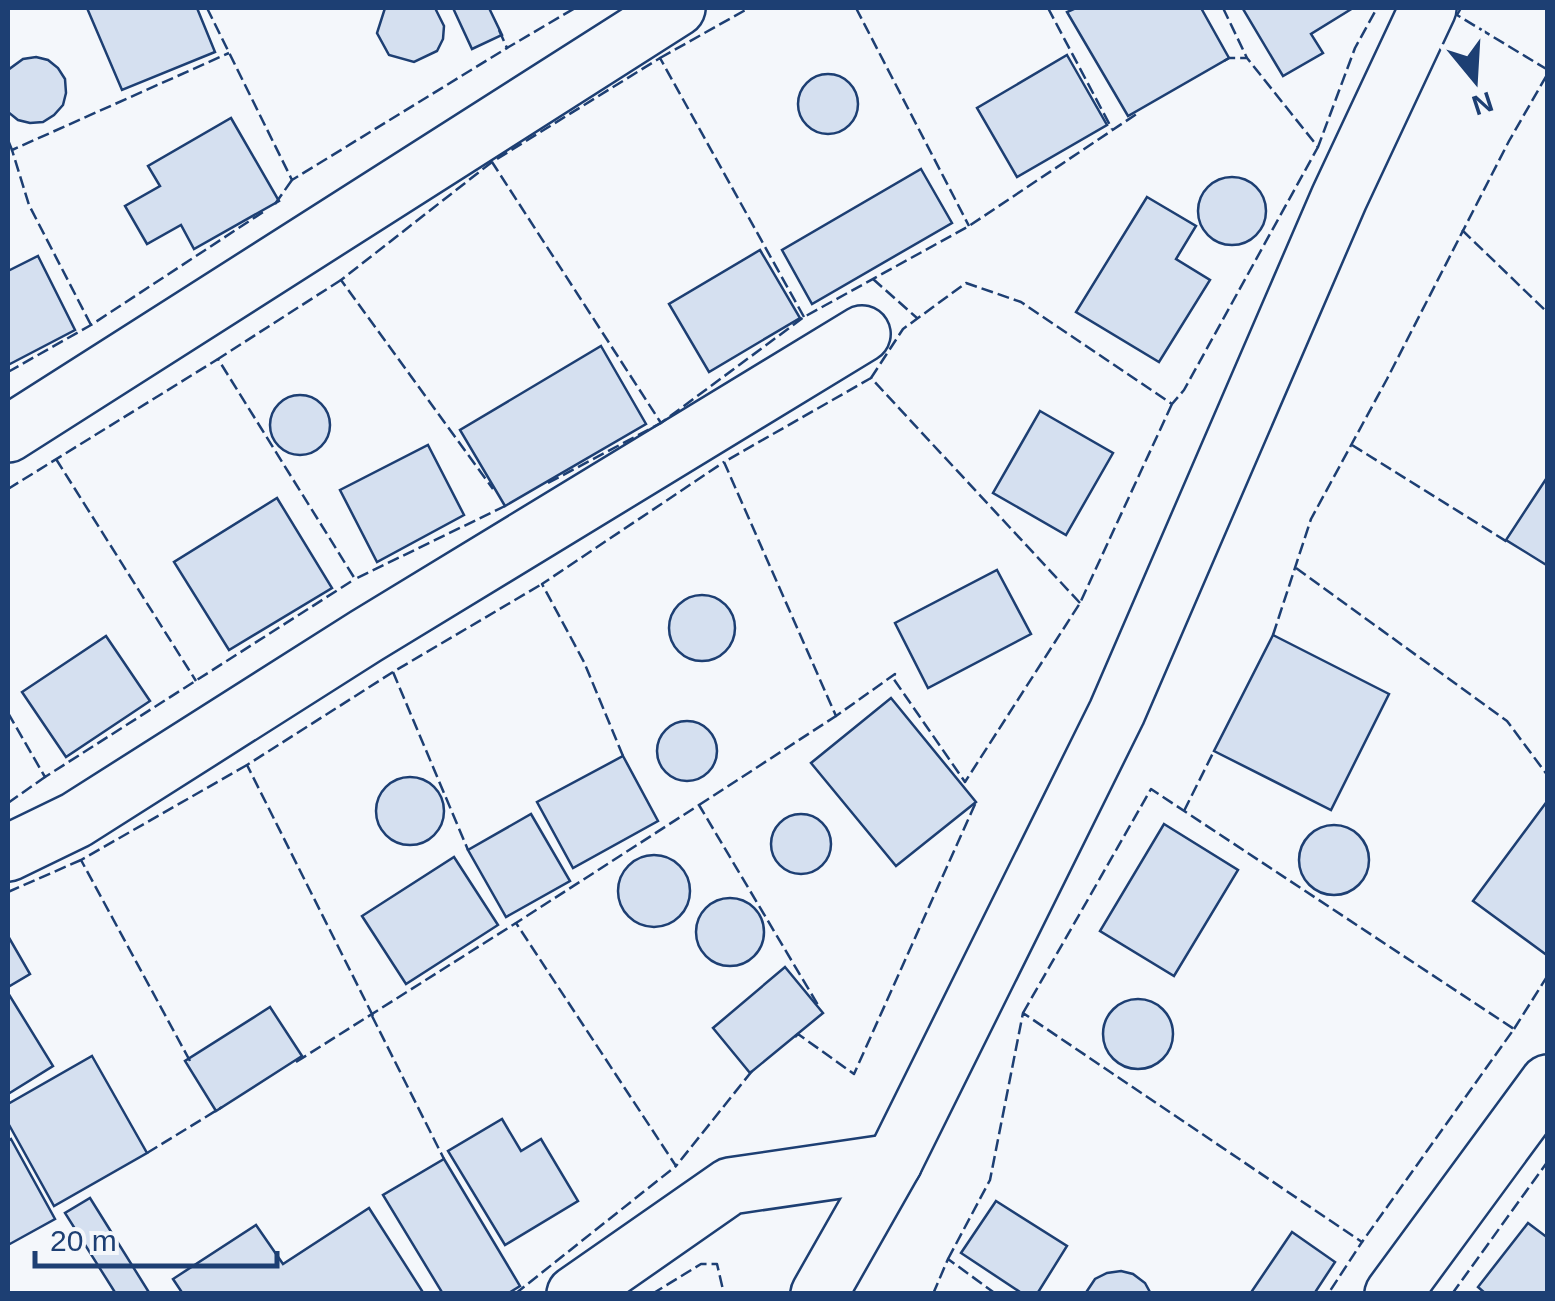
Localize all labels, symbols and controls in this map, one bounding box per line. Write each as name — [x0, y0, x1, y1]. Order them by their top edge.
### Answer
north arrow — [1425, 30, 1525, 130]
text: N — [1468, 85, 1497, 121]
scale bar — [35, 1206, 278, 1268]
text: 20 m — [50, 1224, 117, 1257]

